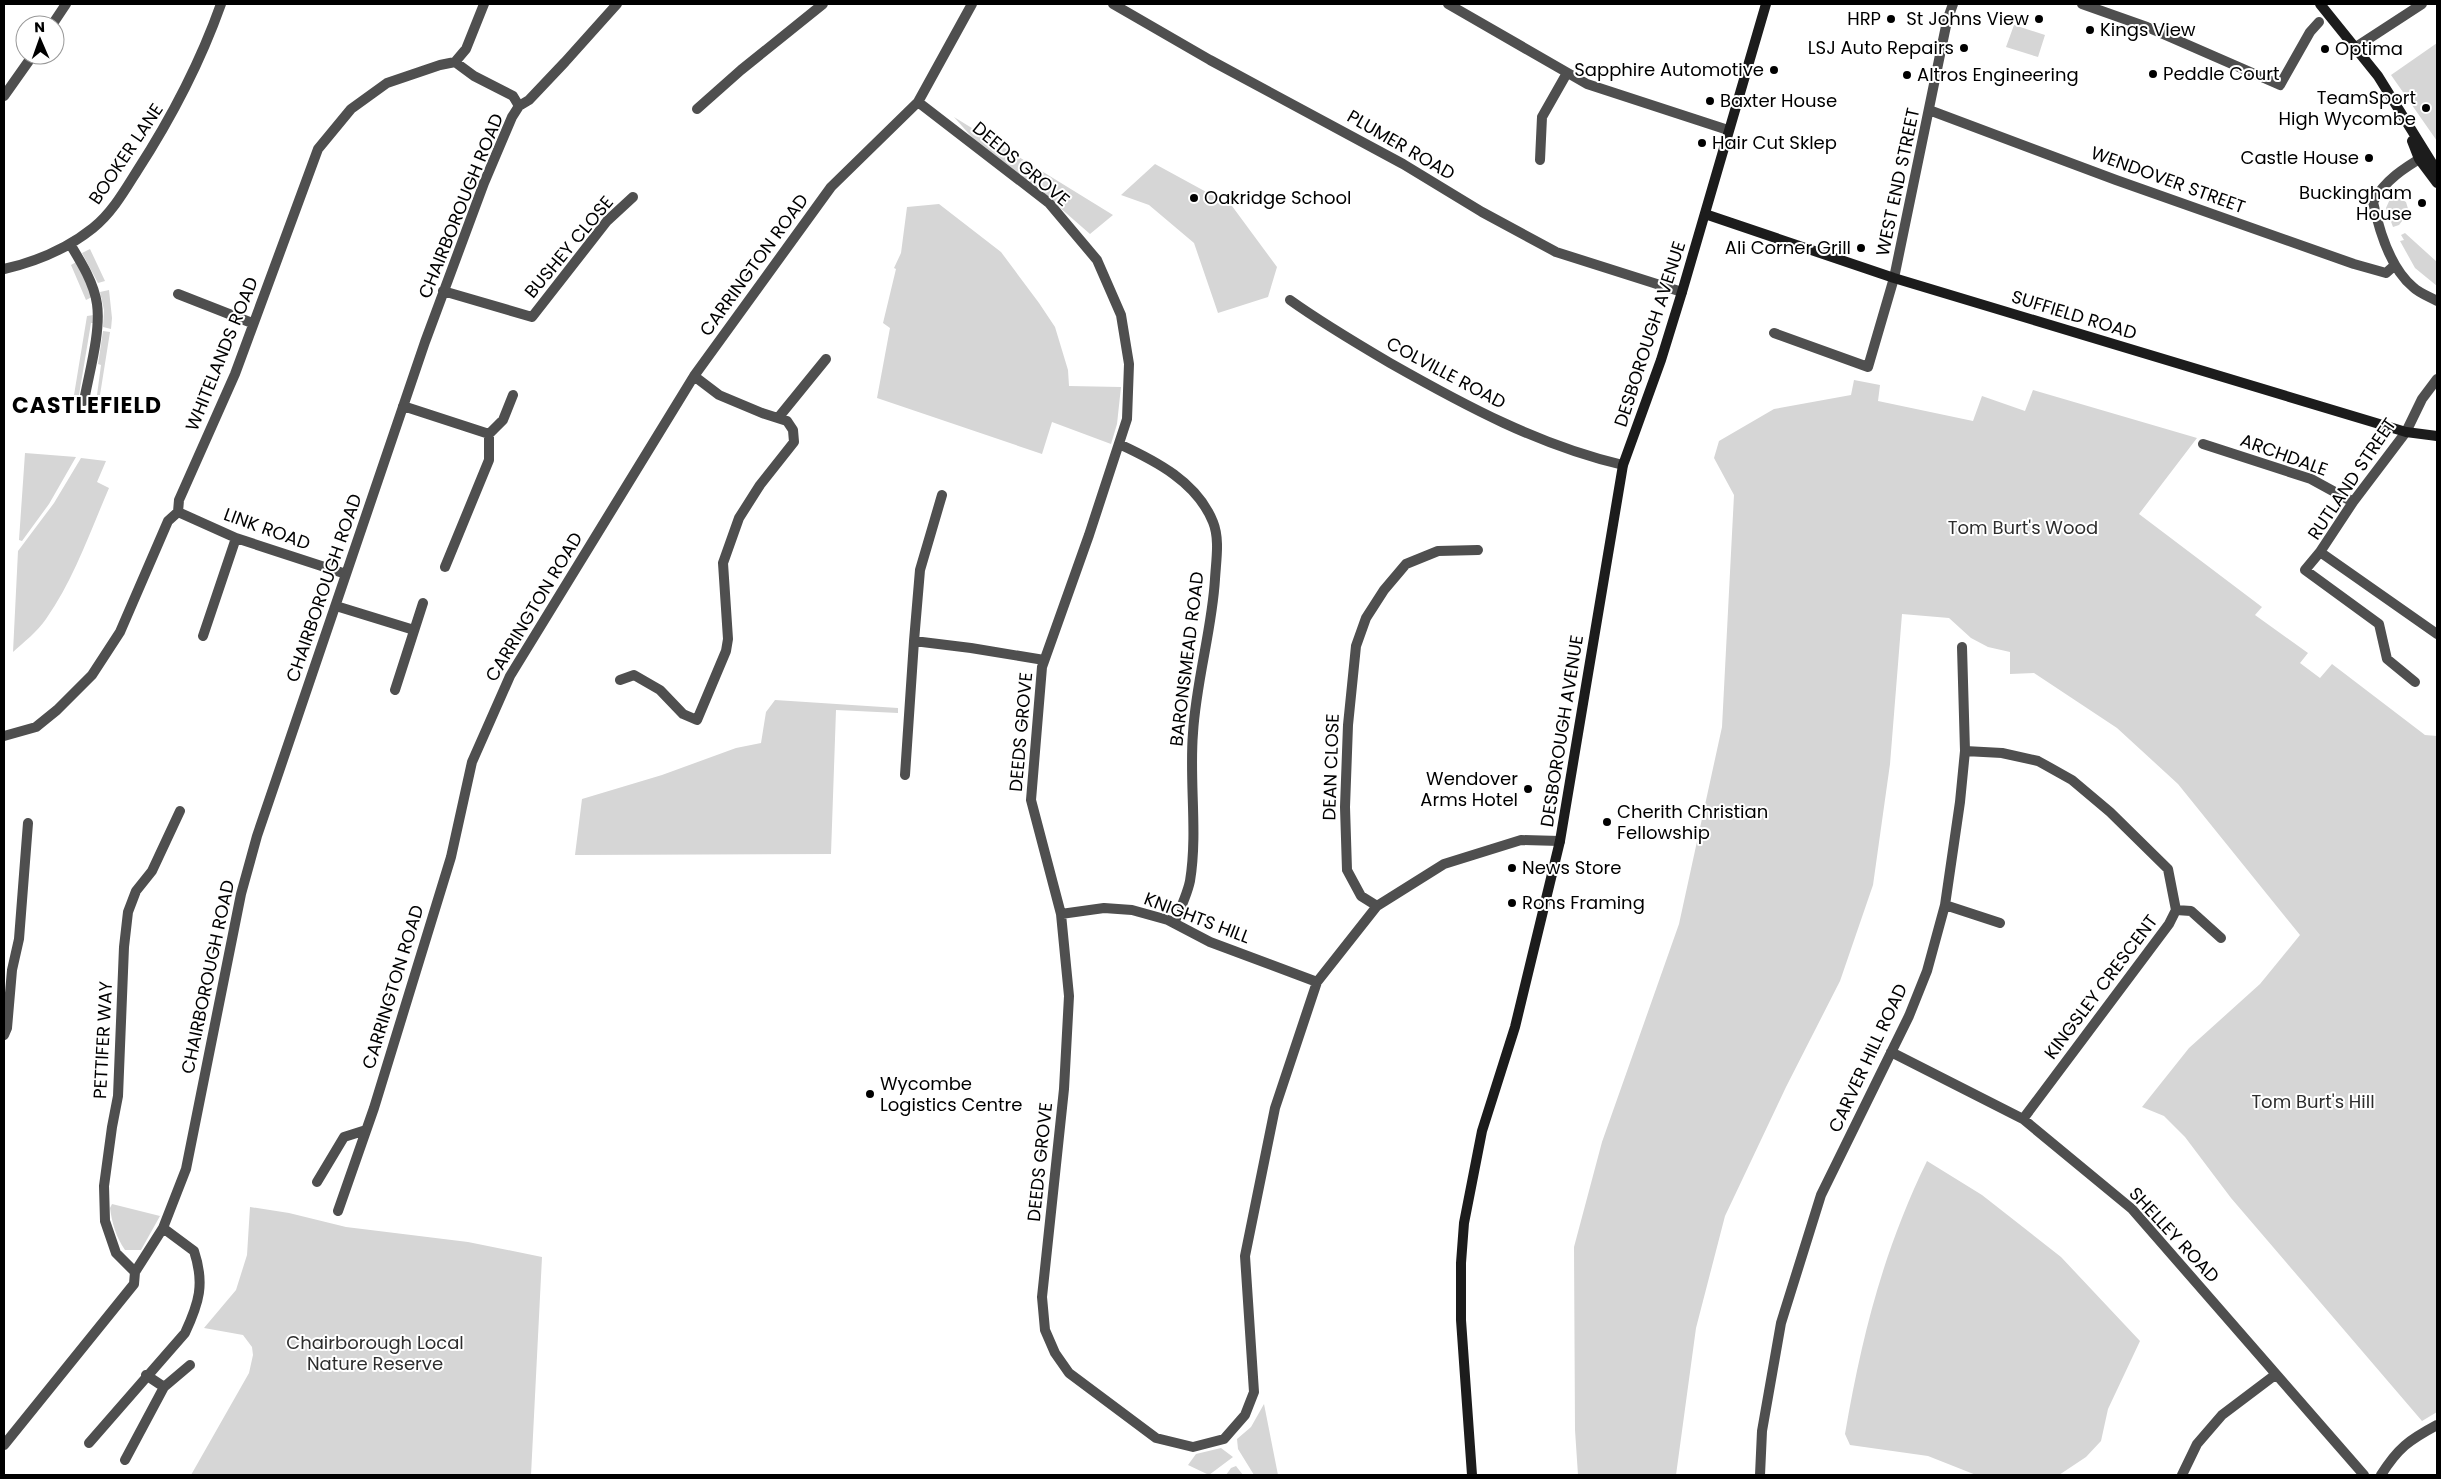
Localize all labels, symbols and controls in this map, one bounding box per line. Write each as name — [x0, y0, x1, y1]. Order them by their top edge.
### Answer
place label: HRP — [1847, 6, 1881, 31]
place label: St Johns View — [1906, 6, 2029, 31]
marker: HRP — [1885, 13, 1897, 25]
marker: St Johns View — [2033, 13, 2045, 25]
north arrow — [15, 15, 65, 65]
text: N — [34, 17, 45, 37]
place label: Kings View — [2100, 17, 2196, 42]
marker: Kings View — [2084, 24, 2096, 36]
place label: LSJ Auto Repairs — [1808, 35, 1954, 60]
place label: Optima — [2335, 36, 2403, 61]
marker: LSJ Auto Repairs — [1958, 42, 1970, 54]
marker: Optima — [2319, 43, 2331, 55]
place label: Sapphire Automotive — [1574, 57, 1764, 82]
place label: Peddle Court — [2163, 61, 2280, 86]
place label: Altros Engineering — [1917, 62, 2079, 87]
marker: Sapphire Automotive — [1768, 64, 1780, 76]
marker: Peddle Court — [2147, 68, 2159, 80]
marker: Altros Engineering — [1901, 69, 1913, 81]
place label: TeamSport High Wycombe — [2279, 85, 2416, 131]
place label: Baxter House — [1720, 88, 1837, 113]
marker: Baxter House — [1704, 95, 1716, 107]
street label: BOOKER LANE — [83, 98, 169, 209]
marker: TeamSport High Wycombe — [2420, 102, 2432, 114]
street label: PLUMER ROAD — [1343, 104, 1460, 186]
street label: WEST END STREET — [1870, 105, 1925, 258]
street label: CHAIRBOROUGH ROAD — [412, 110, 509, 302]
street label: DEEDS GROVE — [967, 116, 1075, 212]
place label: Hair Cut Sklep — [1712, 130, 1837, 155]
marker: Hair Cut Sklep — [1696, 137, 1708, 149]
street label: WENDOVER STREET — [2087, 140, 2249, 219]
place label: Castle House — [2241, 145, 2359, 170]
marker: Castle House — [2363, 152, 2375, 164]
place label: Buckingham House — [2299, 180, 2412, 226]
place label: Oakridge School — [1204, 185, 1352, 210]
street label: CARRINGTON ROAD — [693, 188, 814, 341]
street label: BUSHEY CLOSE — [518, 190, 619, 303]
marker: Oakridge School — [1188, 192, 1200, 204]
marker: Buckingham House — [2416, 197, 2428, 209]
place label: Ali Corner Grill — [1725, 235, 1851, 260]
street label: DESBOROUGH AVENUE — [1608, 238, 1691, 430]
marker: Ali Corner Grill — [1855, 242, 1867, 254]
street label: WHITELANDS ROAD — [179, 273, 264, 435]
street label: SUFFIELD ROAD — [2008, 284, 2140, 345]
street label: COLVILLE ROAD — [1382, 331, 1510, 415]
district label: CASTLEFIELD — [12, 390, 162, 421]
street label: RUTLAND STREET — [2301, 412, 2402, 545]
street label: ARCHDALE — [2237, 427, 2331, 482]
street label: CHAIRBOROUGH ROAD — [280, 490, 367, 685]
street label: LINK ROAD — [220, 501, 314, 556]
park label: Tom Burt's Wood — [1948, 515, 2098, 540]
street label: CARRINGTON ROAD — [479, 527, 588, 686]
street label: BARONSMEAD ROAD — [1163, 570, 1210, 748]
street label: DESBOROUGH AVENUE — [1534, 633, 1589, 829]
street label: DEEDS GROVE — [1003, 671, 1038, 793]
street label: DEAN CLOSE — [1316, 713, 1345, 821]
place label: Wendover Arms Hotel — [1420, 766, 1518, 812]
marker: Wendover Arms Hotel — [1522, 783, 1534, 795]
place label: Cherith Christian Fellowship — [1617, 799, 1768, 845]
marker: Cherith Christian Fellowship — [1601, 816, 1613, 828]
place label: News Store — [1522, 855, 1621, 880]
marker: News Store — [1506, 862, 1518, 874]
street label: CHAIRBOROUGH ROAD — [175, 878, 240, 1076]
street label: KNIGHTS HILL — [1140, 886, 1254, 949]
place label: Rons Framing — [1522, 890, 1645, 915]
marker: Rons Framing — [1506, 897, 1518, 909]
street label: CARRINGTON ROAD — [356, 902, 429, 1072]
street label: KINGSLEY CRESCENT — [2038, 909, 2163, 1064]
street label: CARVER HILL ROAD — [1822, 979, 1913, 1136]
street label: PETTIFER WAY — [87, 980, 118, 1099]
place label: Wycombe Logistics Centre — [880, 1071, 1022, 1117]
marker: Wycombe Logistics Centre — [864, 1088, 876, 1100]
park label: Tom Burt's Hill — [2251, 1089, 2375, 1114]
street label: DEEDS GROVE — [1021, 1101, 1058, 1223]
street label: SHELLEY ROAD — [2124, 1181, 2225, 1288]
park label: Chairborough Local Nature Reserve — [286, 1330, 464, 1376]

